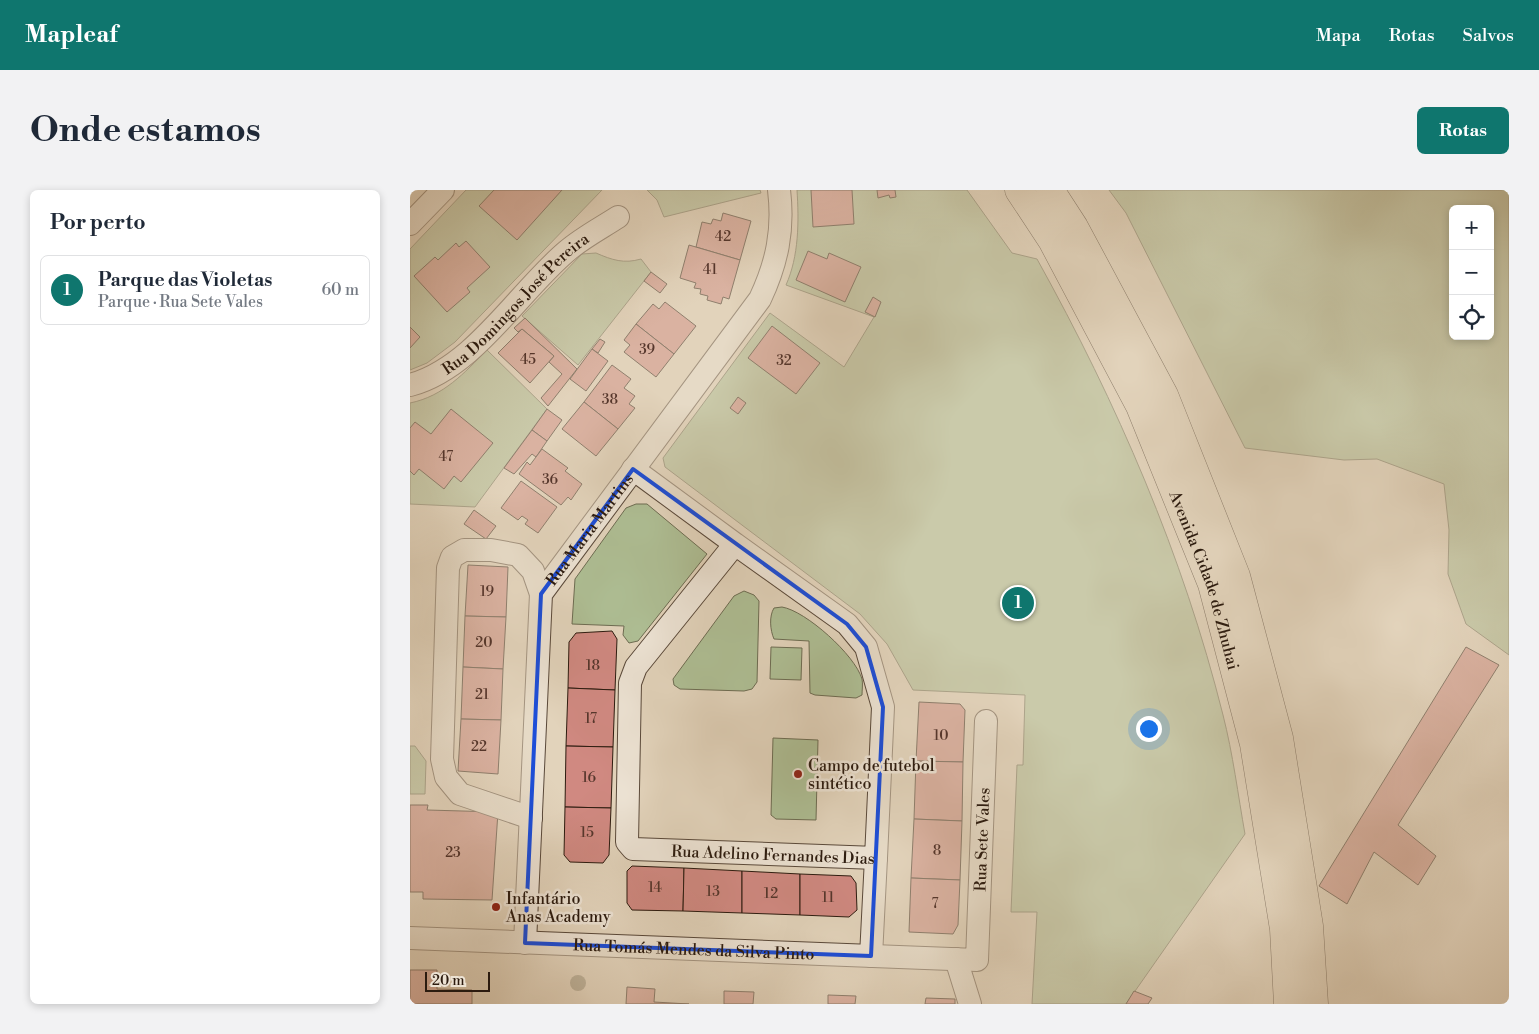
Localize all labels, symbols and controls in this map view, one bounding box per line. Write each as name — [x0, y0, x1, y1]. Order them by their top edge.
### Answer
text: Mapleaf — [25, 20, 118, 50]
text: Mapa — [1316, 24, 1361, 47]
text: Rotas — [1389, 24, 1435, 47]
text: Salvos — [1463, 24, 1514, 47]
button: Rotas — [1417, 107, 1509, 154]
text: Onde estamos — [30, 109, 261, 152]
map controls — [1449, 205, 1494, 340]
button: + — [1449, 205, 1494, 250]
text: Por perto — [50, 210, 146, 236]
street label: Rua Domingos José Pereira — [438, 228, 594, 380]
house number: 42 — [715, 228, 731, 246]
button: − — [1449, 250, 1494, 295]
house number: 41 — [703, 261, 717, 279]
text: Parque das Violetas — [98, 268, 273, 292]
text: 1 — [63, 280, 71, 300]
text: 60 m — [321, 280, 359, 300]
text: Parque · Rua Sete Vales — [98, 292, 263, 312]
button: locate — [1449, 295, 1494, 340]
house number: 39 — [639, 341, 655, 359]
house number: 45 — [520, 351, 536, 369]
house number: 32 — [776, 352, 792, 370]
house number: 38 — [602, 391, 618, 409]
house number: 47 — [439, 448, 453, 466]
street label: Rua Maria Martins — [542, 470, 638, 590]
house number: 36 — [542, 471, 559, 489]
street label: Avenida Cidade de Zhuhai — [1164, 487, 1243, 672]
house number: 19 — [480, 583, 494, 601]
pin: 1 — [1002, 584, 1034, 622]
house number: 20 — [475, 634, 493, 652]
house number: 18 — [586, 657, 600, 675]
house number: 21 — [475, 686, 489, 704]
house number: 17 — [585, 710, 597, 728]
your location — [1136, 716, 1162, 742]
house number: 10 — [934, 727, 948, 745]
house number: 22 — [471, 738, 487, 756]
place label: Campo de futebol sintético — [808, 756, 935, 794]
marker: Campo de futebol sintético — [792, 768, 804, 780]
house number: 16 — [582, 769, 597, 787]
street label: Rua Sete Vales — [971, 787, 994, 892]
house number: 15 — [580, 824, 594, 842]
street label: Rua Adelino Fernandes Dias — [671, 841, 875, 869]
house number: 8 — [933, 842, 941, 860]
house number: 23 — [445, 844, 461, 862]
house number: 14 — [648, 879, 662, 897]
house number: 13 — [706, 883, 720, 901]
house number: 12 — [764, 885, 778, 903]
place label: Infantário Anas Academy — [505, 889, 611, 927]
house number: 11 — [822, 889, 834, 907]
house number: 7 — [931, 895, 939, 913]
marker: Infantário Anas Academy — [490, 901, 502, 913]
street label: Rua Tomás Mendes da Silva Pinto — [573, 935, 815, 965]
scale bar — [425, 969, 490, 992]
text: 20 m — [432, 972, 464, 990]

